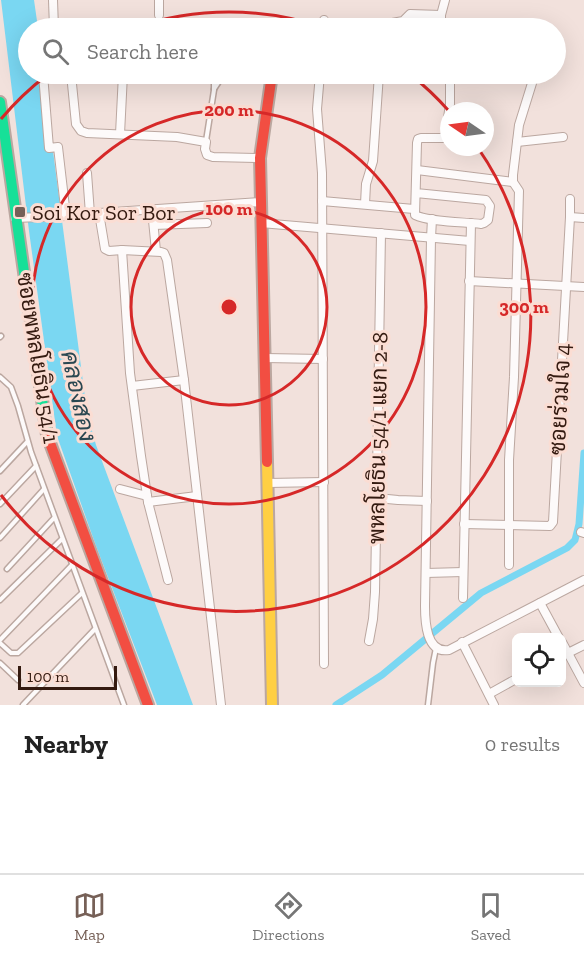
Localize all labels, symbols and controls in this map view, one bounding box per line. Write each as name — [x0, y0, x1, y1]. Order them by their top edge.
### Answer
search box — [18, 18, 566, 84]
icon: search — [39, 35, 72, 68]
text: Search here — [87, 38, 198, 65]
text: 200 m — [204, 99, 254, 121]
north arrow — [440, 102, 494, 156]
text: 100 m — [205, 198, 253, 220]
place label: Soi Kor Sor Bor — [32, 199, 176, 226]
marker: Soi Kor Sor Bor — [13, 205, 27, 219]
street label: ซอยพหลโยธิน 54/1 — [11, 271, 66, 446]
text: 300 m — [499, 296, 549, 318]
centre of rings — [219, 297, 239, 317]
street label: พหลโยธิน 54/1 แยก 2-8 — [362, 332, 393, 544]
street label: ซอยร่วมใจ 4 — [543, 342, 576, 456]
water label: คลองสอง — [55, 348, 103, 444]
map controls — [512, 633, 566, 687]
button: locate — [512, 633, 566, 687]
scale bar — [18, 663, 117, 690]
text: 100 m — [27, 667, 69, 686]
text: Nearby — [24, 728, 108, 760]
text: 0 results — [485, 732, 560, 756]
tab: Map — [73, 889, 106, 944]
tab: Directions — [252, 889, 325, 944]
tab: Saved — [471, 889, 511, 944]

